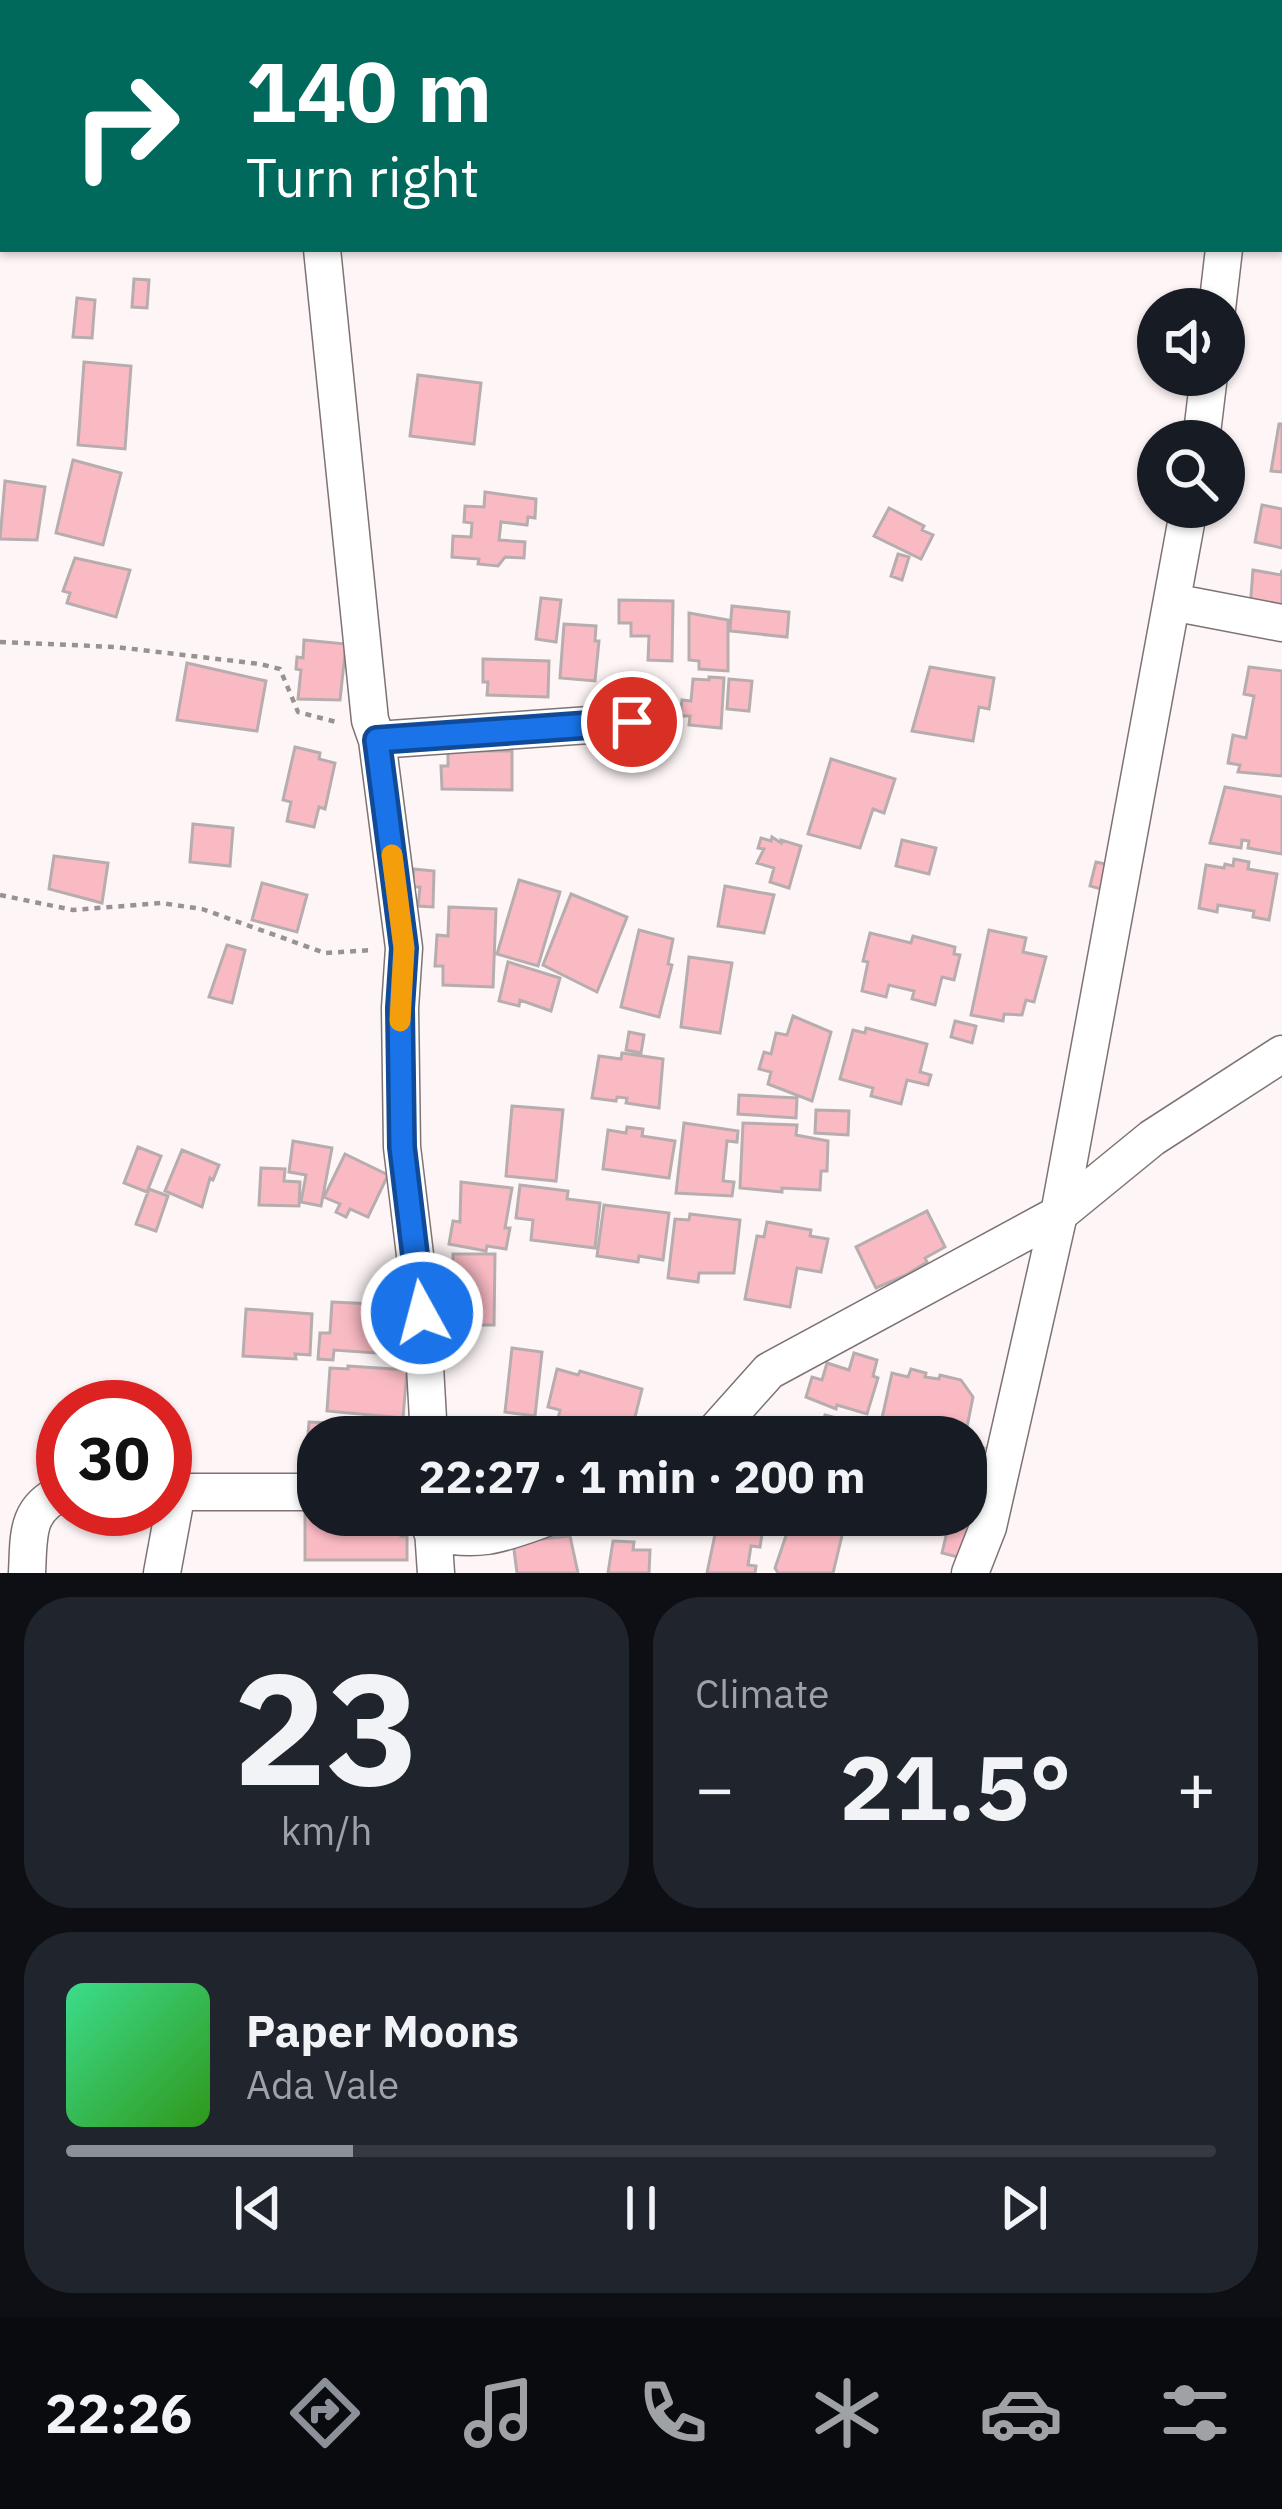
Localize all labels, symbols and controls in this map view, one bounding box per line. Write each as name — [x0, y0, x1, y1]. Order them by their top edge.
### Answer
text: 140 m — [246, 36, 492, 145]
icon: right — [48, 48, 204, 204]
text: Turn right — [246, 142, 480, 212]
map controls — [1137, 288, 1245, 528]
button: sound — [1137, 288, 1245, 396]
button: search — [1137, 420, 1245, 528]
pin — [581, 671, 683, 773]
icon: arrive — [599, 689, 665, 755]
position arrow — [359, 1250, 485, 1376]
speed limit sign: 30 — [36, 1380, 192, 1536]
text: 22:27 · 1 min · 200 m — [419, 1447, 865, 1505]
text: 23 — [233, 1625, 420, 1828]
text: Climate — [695, 1668, 829, 1719]
text: 21.5° — [839, 1728, 1072, 1845]
text: − — [695, 1744, 735, 1830]
text: + — [1176, 1744, 1216, 1830]
text: km/h — [281, 1805, 372, 1856]
text: Paper Moons — [246, 2001, 519, 2059]
text: Ada Vale — [246, 2059, 399, 2110]
icon: previous — [225, 2175, 291, 2241]
icon: pause — [608, 2175, 674, 2241]
icon: next — [991, 2175, 1057, 2241]
icon: directions — [283, 2371, 367, 2455]
icon: music — [457, 2371, 541, 2455]
icon: phone — [631, 2371, 715, 2455]
icon: climate — [805, 2371, 889, 2455]
icon: car — [979, 2371, 1063, 2455]
icon: filters — [1153, 2371, 1237, 2455]
text: 22:26 — [45, 2378, 192, 2448]

